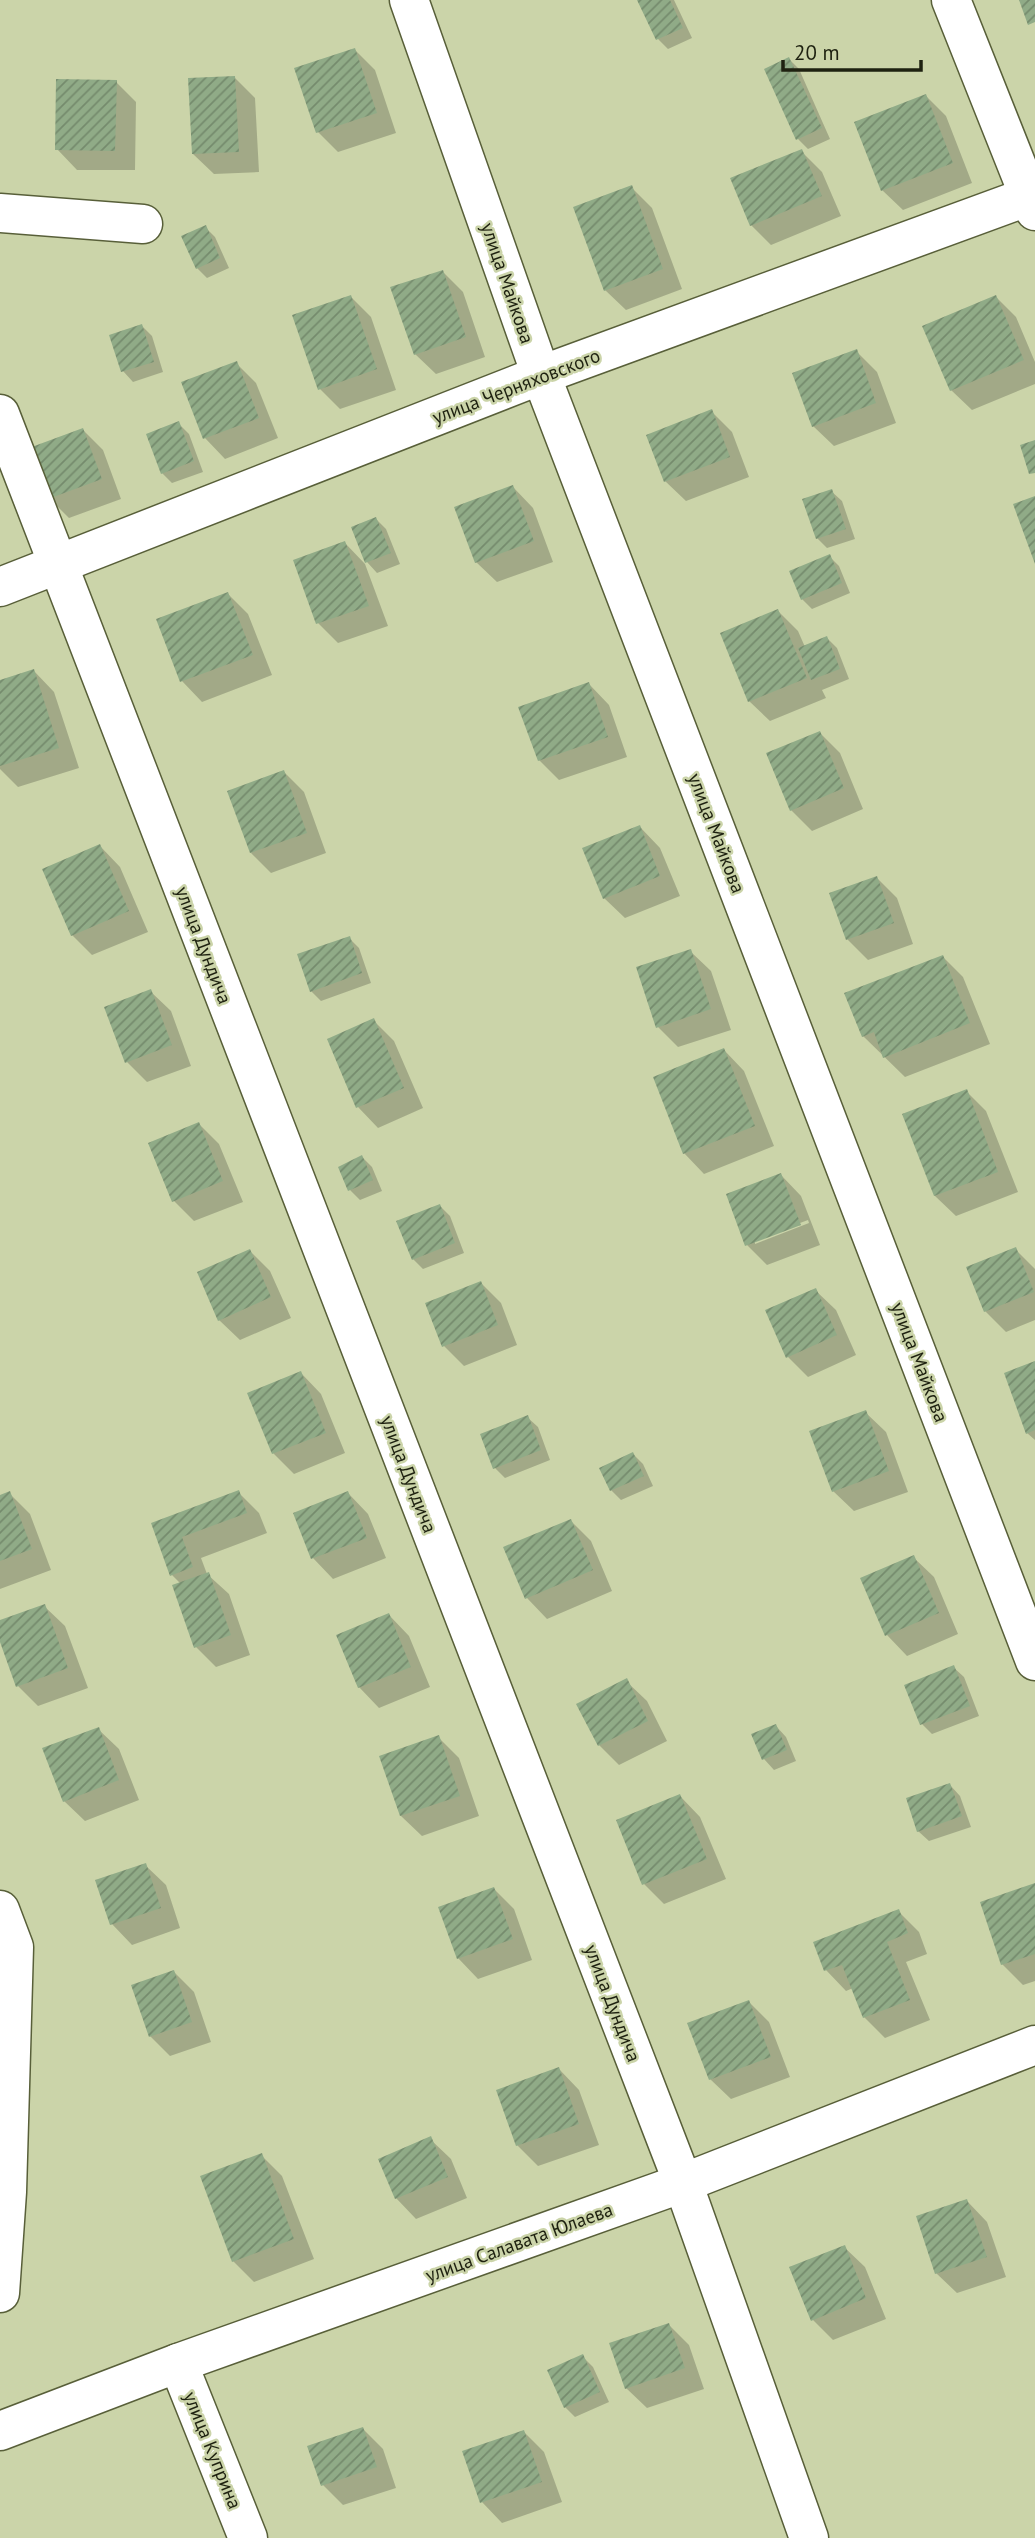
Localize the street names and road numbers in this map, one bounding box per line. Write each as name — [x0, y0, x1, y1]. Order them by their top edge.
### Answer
street label: улица Майкова — [476, 219, 540, 347]
street label: улица Черняховского — [429, 343, 603, 429]
street label: улица Майкова — [683, 770, 751, 896]
street label: улица Дундича — [171, 883, 237, 1007]
street label: улица Майкова — [886, 1299, 954, 1425]
street label: улица Дундича — [376, 1412, 442, 1536]
street label: улица Дундича — [580, 1941, 646, 2065]
street label: улица Салавата Юлаева — [422, 2197, 616, 2287]
street label: улица Куприна — [179, 2388, 247, 2512]

